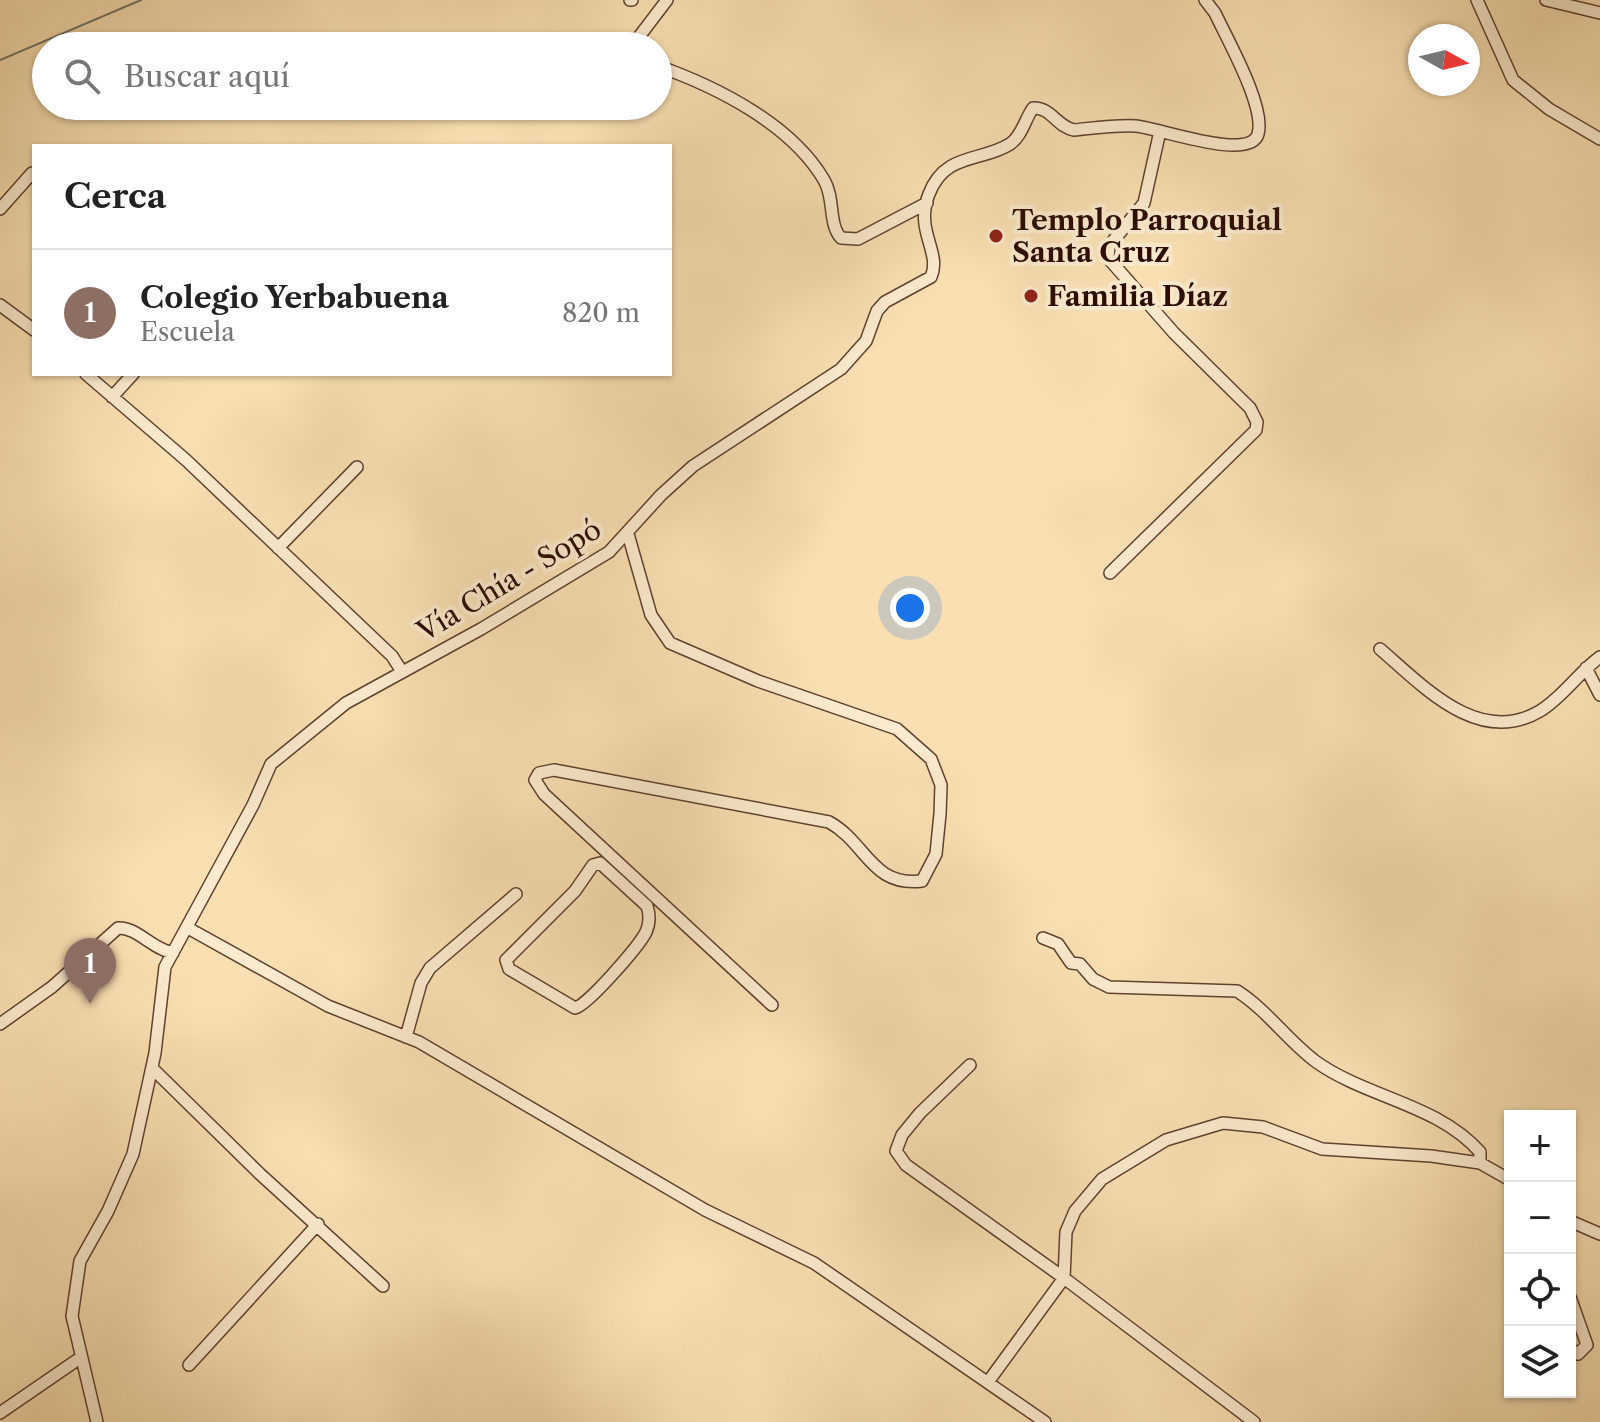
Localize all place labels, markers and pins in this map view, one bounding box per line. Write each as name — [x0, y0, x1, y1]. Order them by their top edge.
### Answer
place label: Templo Parroquial Santa Cruz — [1012, 203, 1282, 269]
marker: Templo Parroquial Santa Cruz — [987, 227, 1005, 245]
place label: Familia Díaz — [1047, 279, 1228, 313]
marker: Familia Díaz — [1022, 287, 1040, 305]
pin: 1 — [64, 938, 116, 1004]

